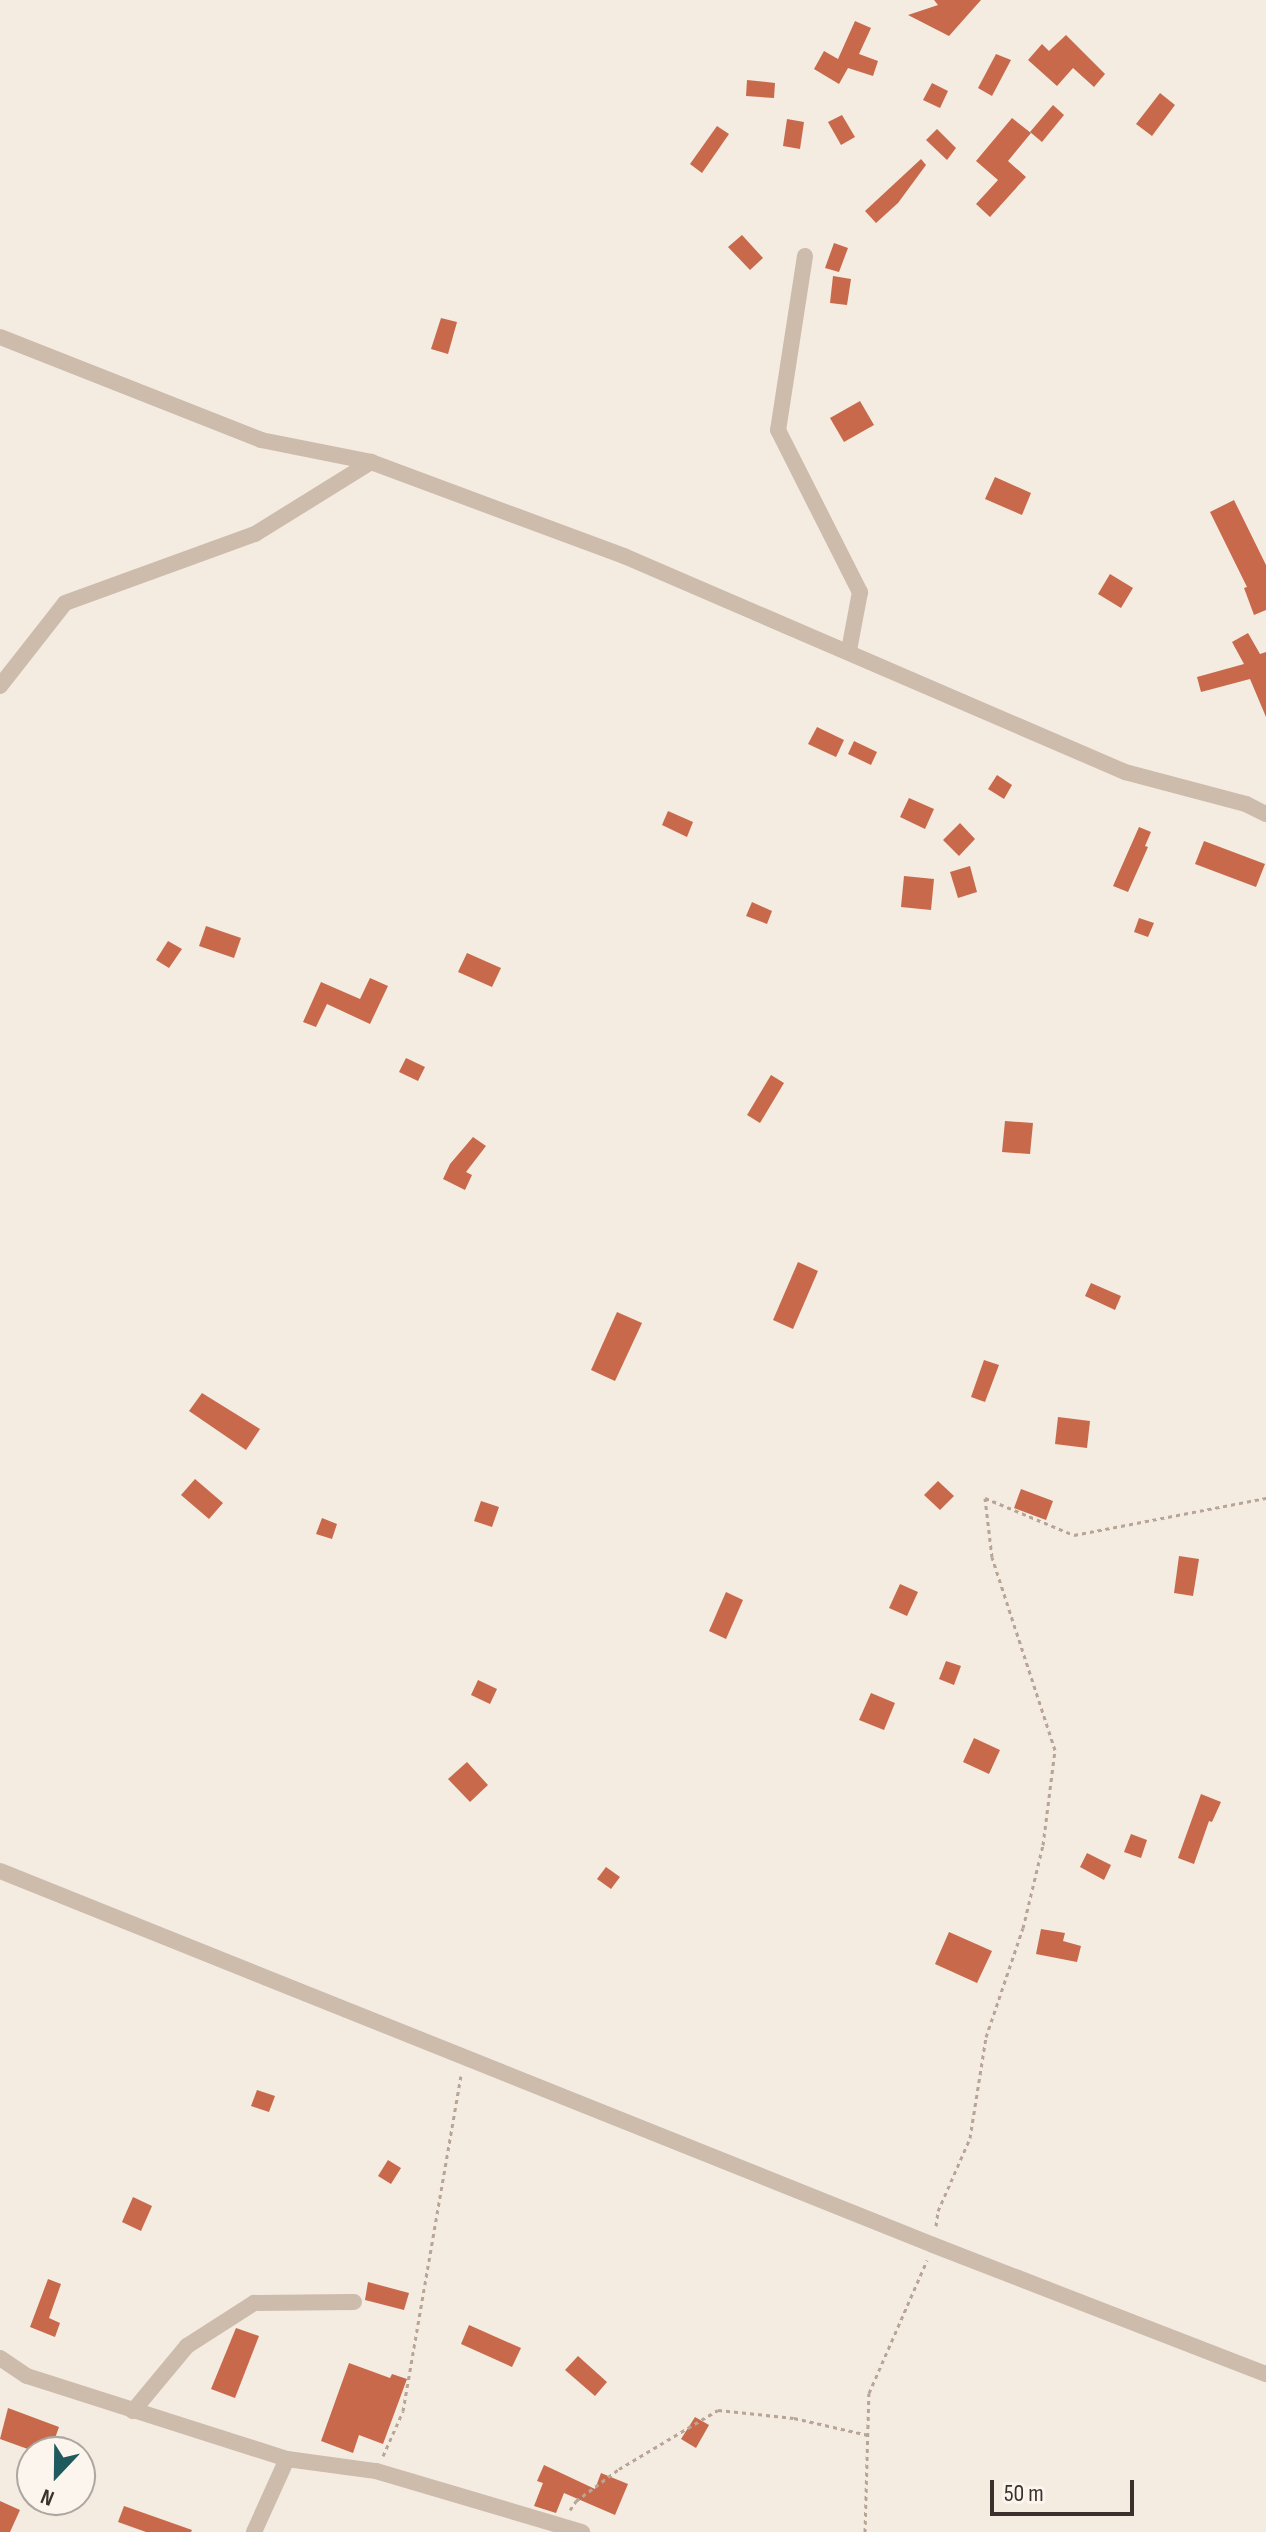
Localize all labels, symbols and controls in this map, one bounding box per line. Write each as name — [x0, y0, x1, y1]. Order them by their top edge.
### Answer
north arrow — [16, 2436, 96, 2516]
scale bar — [994, 2464, 1138, 2514]
text: 50 m — [1004, 2479, 1044, 2508]
text: N — [37, 2482, 58, 2512]

